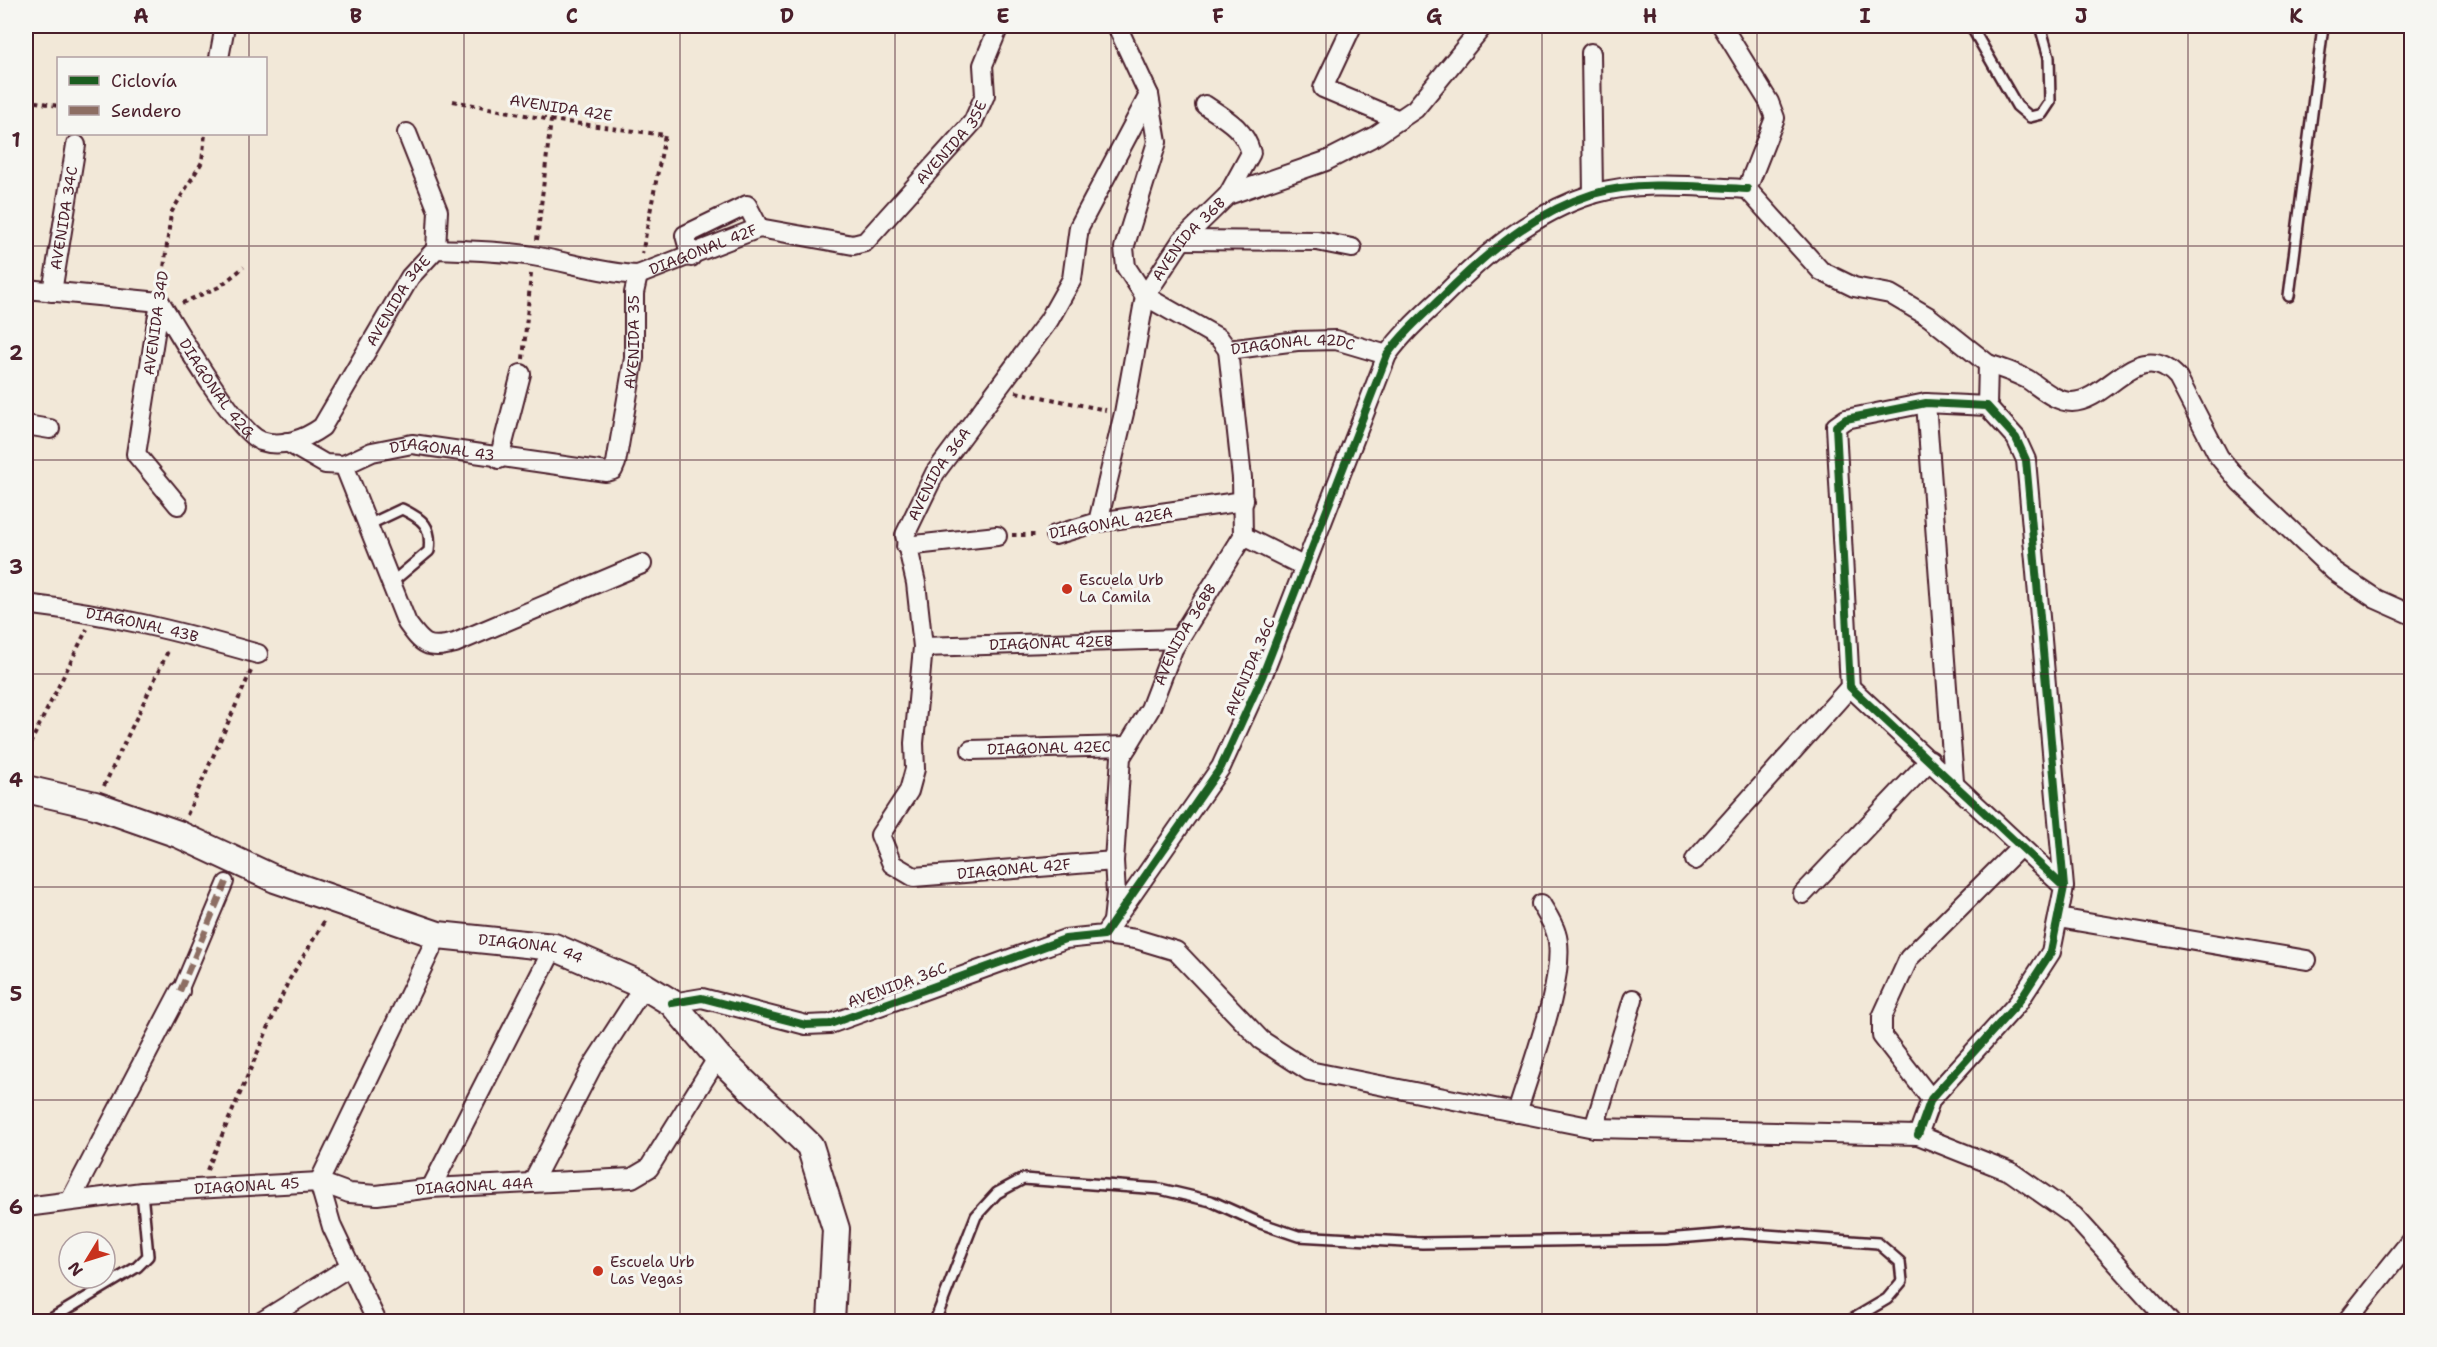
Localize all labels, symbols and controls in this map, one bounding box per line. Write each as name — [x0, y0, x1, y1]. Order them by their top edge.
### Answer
text: A — [133, 3, 149, 29]
text: B — [350, 3, 362, 29]
text: C — [566, 3, 578, 29]
text: D — [780, 3, 794, 29]
text: E — [996, 3, 1010, 29]
text: F — [1212, 3, 1224, 29]
text: G — [1426, 3, 1442, 29]
text: H — [1643, 3, 1657, 29]
text: I — [1859, 3, 1871, 29]
text: J — [2075, 3, 2088, 29]
text: K — [2289, 3, 2303, 29]
legend — [57, 57, 267, 135]
text: Ciclovía — [111, 69, 177, 93]
street label: AVENIDA 42E — [508, 90, 614, 126]
street label: AVENIDA 35E — [911, 97, 991, 189]
text: Sendero — [111, 99, 181, 123]
text: 1 — [11, 127, 21, 153]
street label: AVENIDA 34C — [46, 165, 82, 271]
street label: AVENIDA 36B — [1148, 193, 1230, 285]
street label: DIAGONAL 42F — [646, 220, 760, 280]
street label: AVENIDA 34E — [361, 251, 435, 350]
street label: AVENIDA 34D — [139, 269, 173, 376]
street label: AVENIDA 35 — [619, 295, 644, 390]
street label: DIAGONAL 42DC — [1230, 330, 1357, 360]
street label: DIAGONAL 42G — [174, 335, 259, 442]
text: 2 — [9, 340, 23, 366]
street label: AVENIDA 36A — [903, 424, 975, 524]
street label: DIAGONAL 43 — [388, 433, 496, 466]
street label: DIAGONAL 42EA — [1048, 502, 1175, 544]
text: 3 — [9, 554, 23, 580]
place label: Escuela Urb La Camila — [1079, 570, 1164, 607]
street label: AVENIDA 36BB — [1150, 580, 1221, 689]
marker: Escuela Urb La Camila — [1060, 582, 1074, 596]
street label: DIAGONAL 43B — [84, 603, 201, 647]
street label: AVENIDA 36C — [1220, 615, 1280, 719]
street label: DIAGONAL 42EB — [989, 631, 1113, 655]
street label: DIAGONAL 42EC — [987, 736, 1111, 760]
text: 4 — [9, 767, 23, 793]
street label: DIAGONAL 42F — [956, 854, 1072, 884]
street label: DIAGONAL 44 — [477, 929, 586, 968]
street label: AVENIDA 36C — [845, 958, 949, 1012]
text: 5 — [10, 981, 22, 1007]
street label: DIAGONAL 45 — [194, 1173, 300, 1199]
street label: DIAGONAL 44A — [414, 1173, 534, 1200]
text: 6 — [9, 1194, 23, 1220]
north arrow — [57, 1230, 117, 1290]
place label: Escuela Urb Las Vegas — [610, 1252, 695, 1289]
text: N — [63, 1257, 88, 1280]
marker: Escuela Urb Las Vegas — [591, 1264, 605, 1278]

